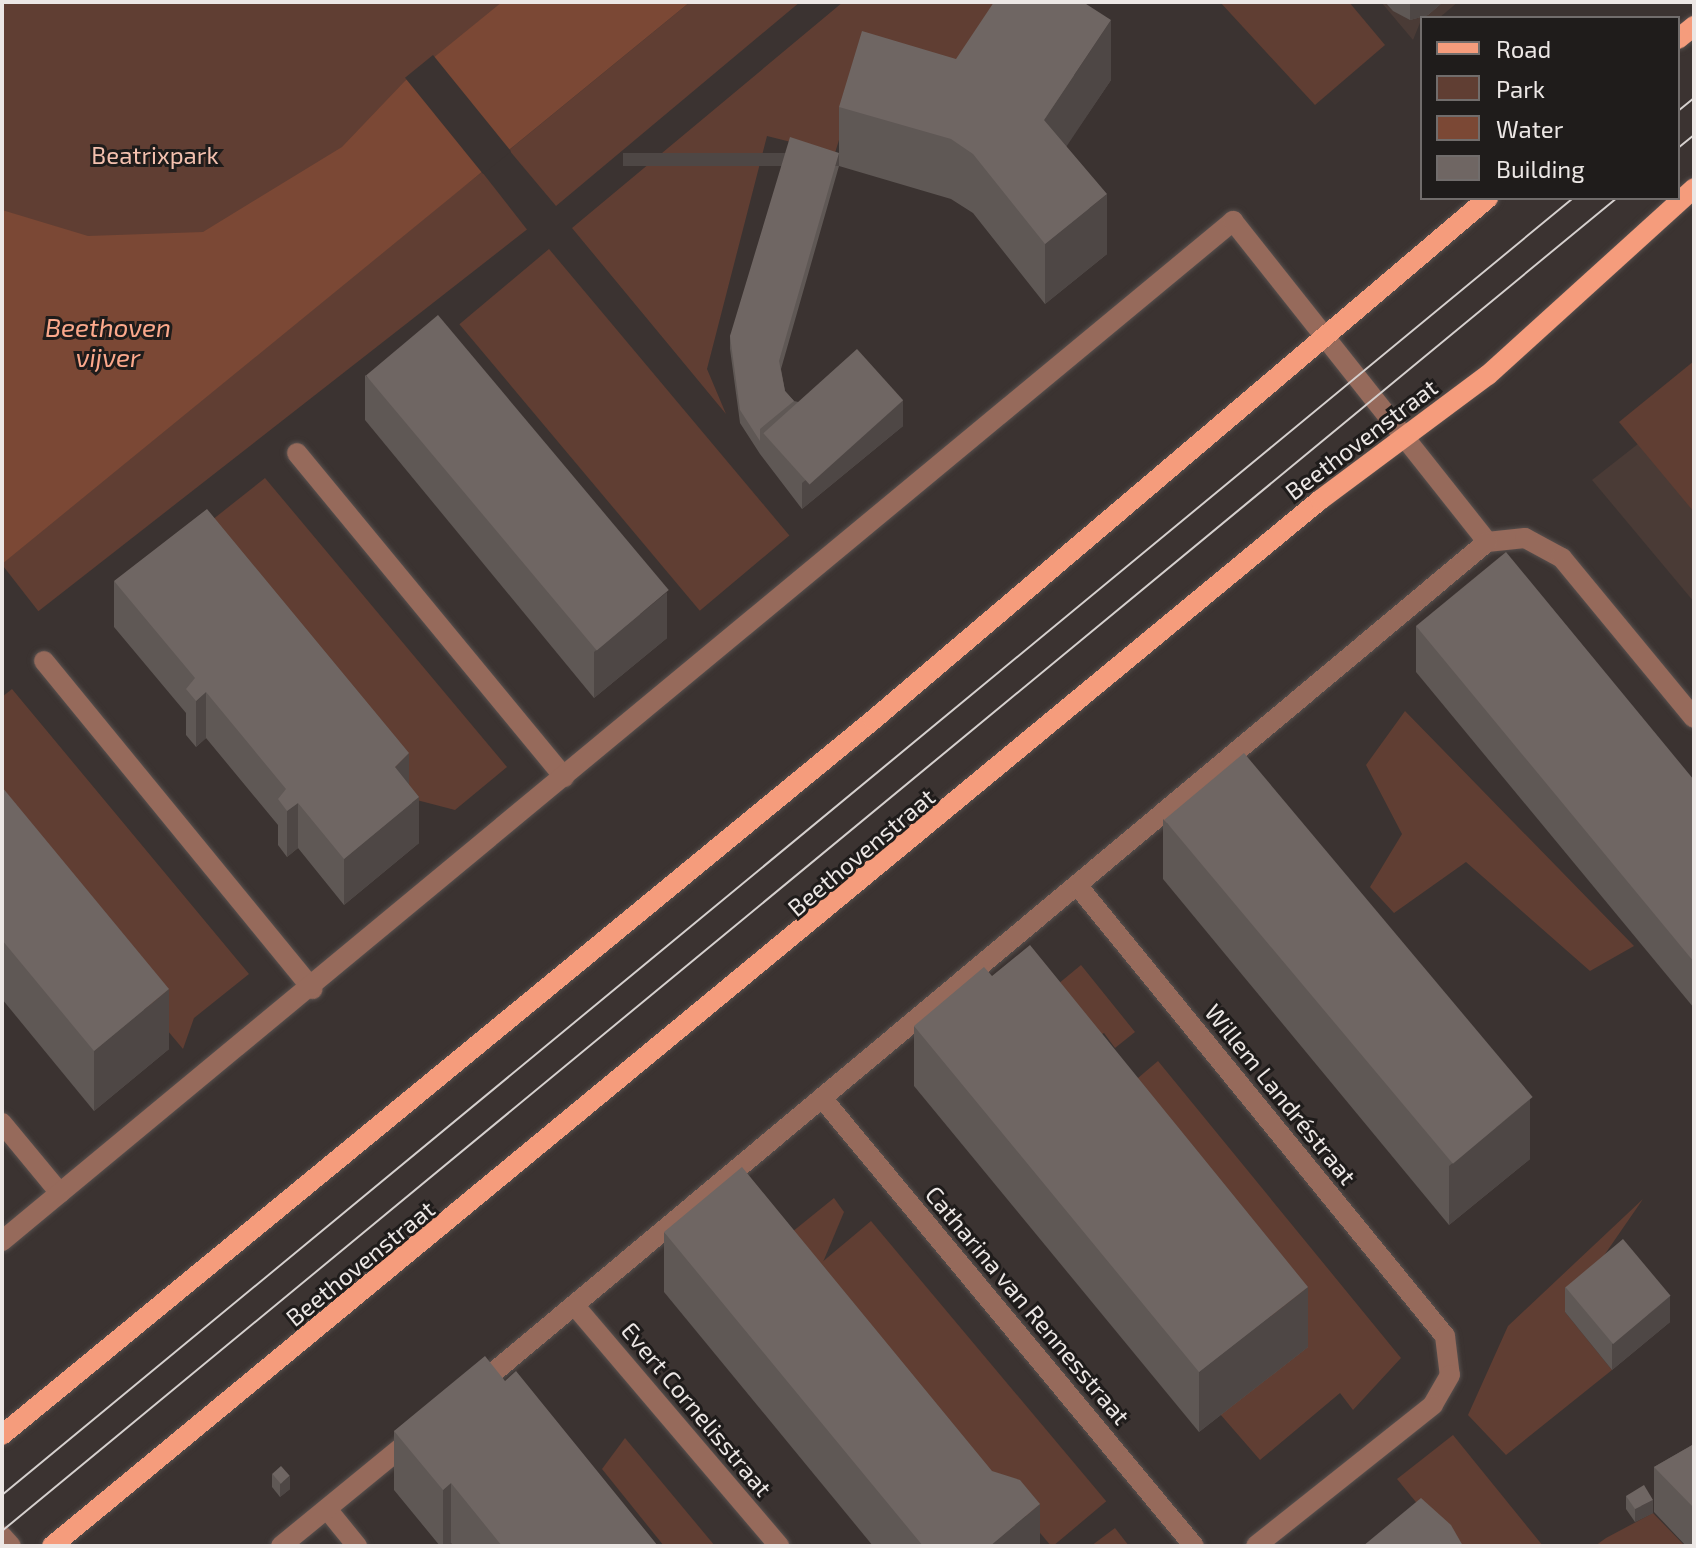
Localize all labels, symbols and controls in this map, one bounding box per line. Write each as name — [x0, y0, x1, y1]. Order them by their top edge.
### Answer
legend — [1420, 16, 1680, 200]
text: Road — [1496, 34, 1551, 63]
text: Park — [1496, 74, 1545, 103]
text: Water — [1496, 114, 1563, 143]
park label: Beatrixpark — [91, 141, 219, 169]
text: Building — [1496, 154, 1585, 183]
water label: Beethoven vijver — [45, 311, 171, 372]
street label: Beethovenstraat — [1279, 372, 1443, 506]
street label: Beethovenstraat — [782, 782, 940, 922]
street label: Willem Landréstraat — [1199, 998, 1363, 1190]
street label: Catharina van Rennesstraat — [920, 1180, 1136, 1430]
street label: Beethovenstraat — [280, 1194, 440, 1332]
street label: Evert Cornelisstraat — [616, 1316, 778, 1502]

